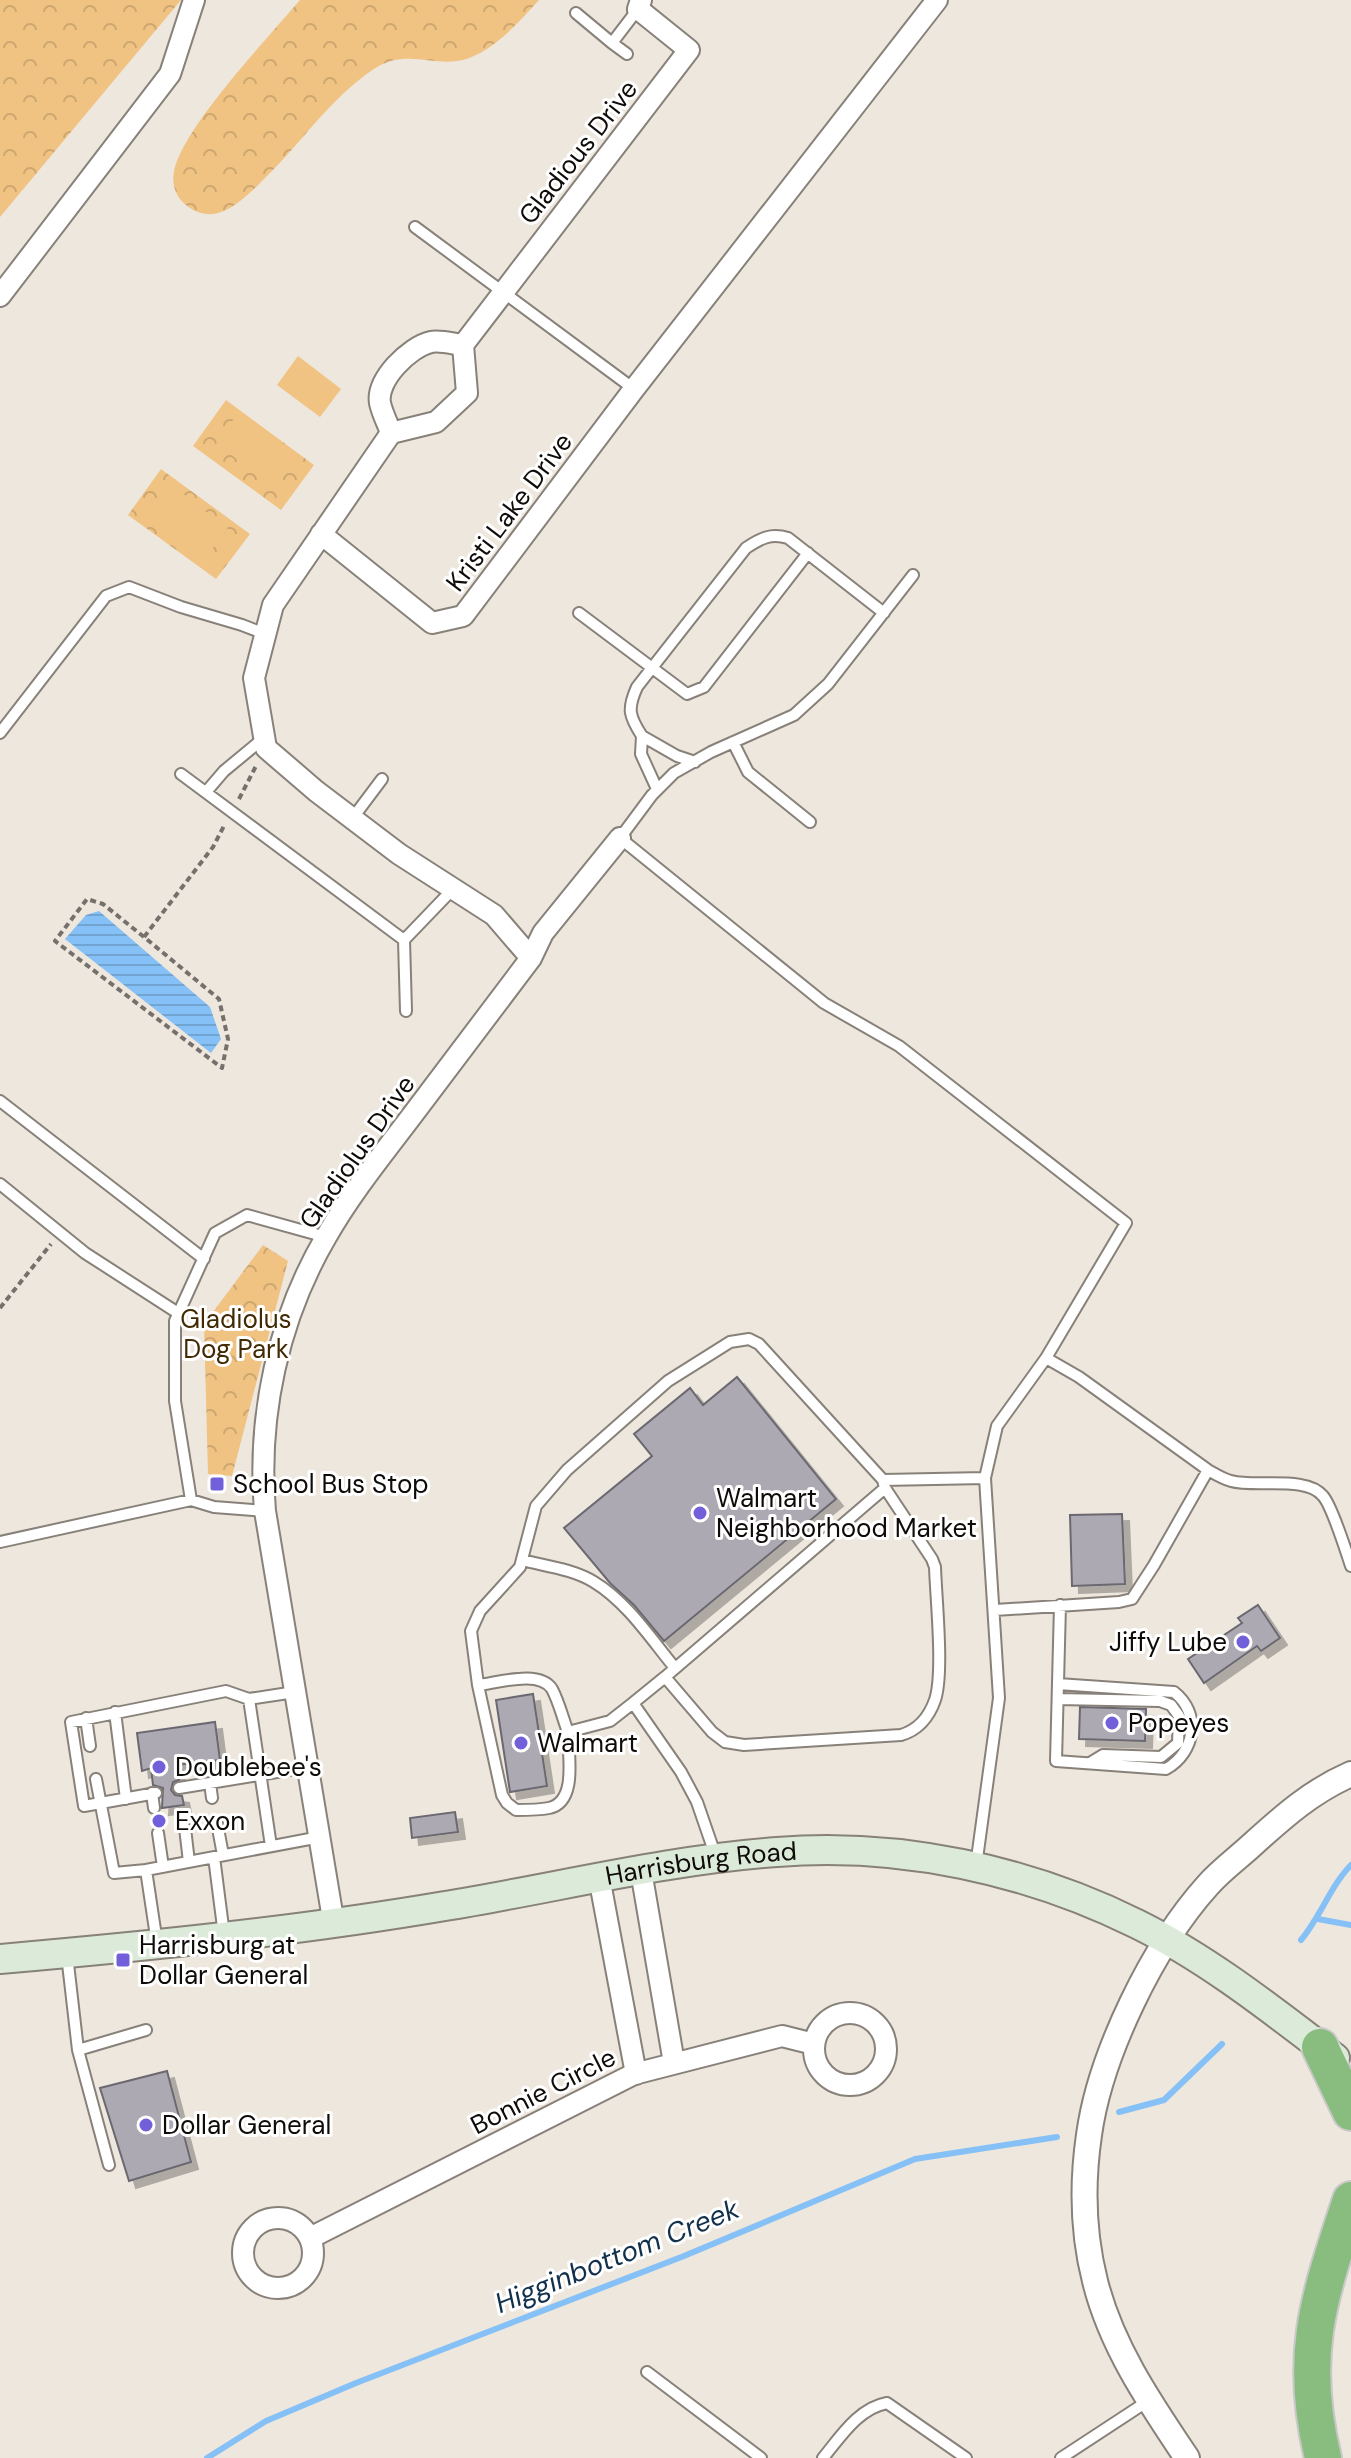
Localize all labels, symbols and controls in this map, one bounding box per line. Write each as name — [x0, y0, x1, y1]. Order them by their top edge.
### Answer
street label: Gladious Drive — [511, 73, 645, 231]
street label: Kristi Lake Drive — [438, 426, 580, 598]
street label: Gladiolus Drive — [291, 1069, 423, 1235]
park label: Gladiolus Dog Park — [180, 1302, 292, 1366]
place label: School Bus Stop — [233, 1467, 429, 1501]
marker: School Bus Stop — [208, 1475, 226, 1493]
place label: Walmart Neighborhood Market — [716, 1481, 977, 1545]
marker: Walmart Neighborhood Market — [691, 1504, 709, 1522]
place label: Jiffy Lube — [1109, 1625, 1227, 1659]
marker: Jiffy Lube — [1234, 1633, 1252, 1651]
place label: Popeyes — [1128, 1706, 1229, 1740]
marker: Popeyes — [1103, 1714, 1121, 1732]
place label: Walmart — [537, 1726, 638, 1760]
marker: Walmart — [512, 1734, 530, 1752]
place label: Doublebee's — [175, 1750, 322, 1784]
marker: Doublebee's — [150, 1758, 168, 1776]
place label: Exxon — [175, 1804, 245, 1838]
marker: Exxon — [150, 1812, 168, 1830]
street label: Harrisburg Road — [602, 1834, 798, 1893]
place label: Harrisburg at Dollar General — [139, 1928, 308, 1992]
marker: Harrisburg at Dollar General — [114, 1951, 132, 1969]
street label: Bonnie Circle — [465, 2040, 621, 2142]
place label: Dollar General — [162, 2108, 331, 2142]
marker: Dollar General — [137, 2116, 155, 2134]
water label: Higginbottom Creek — [489, 2190, 745, 2322]

